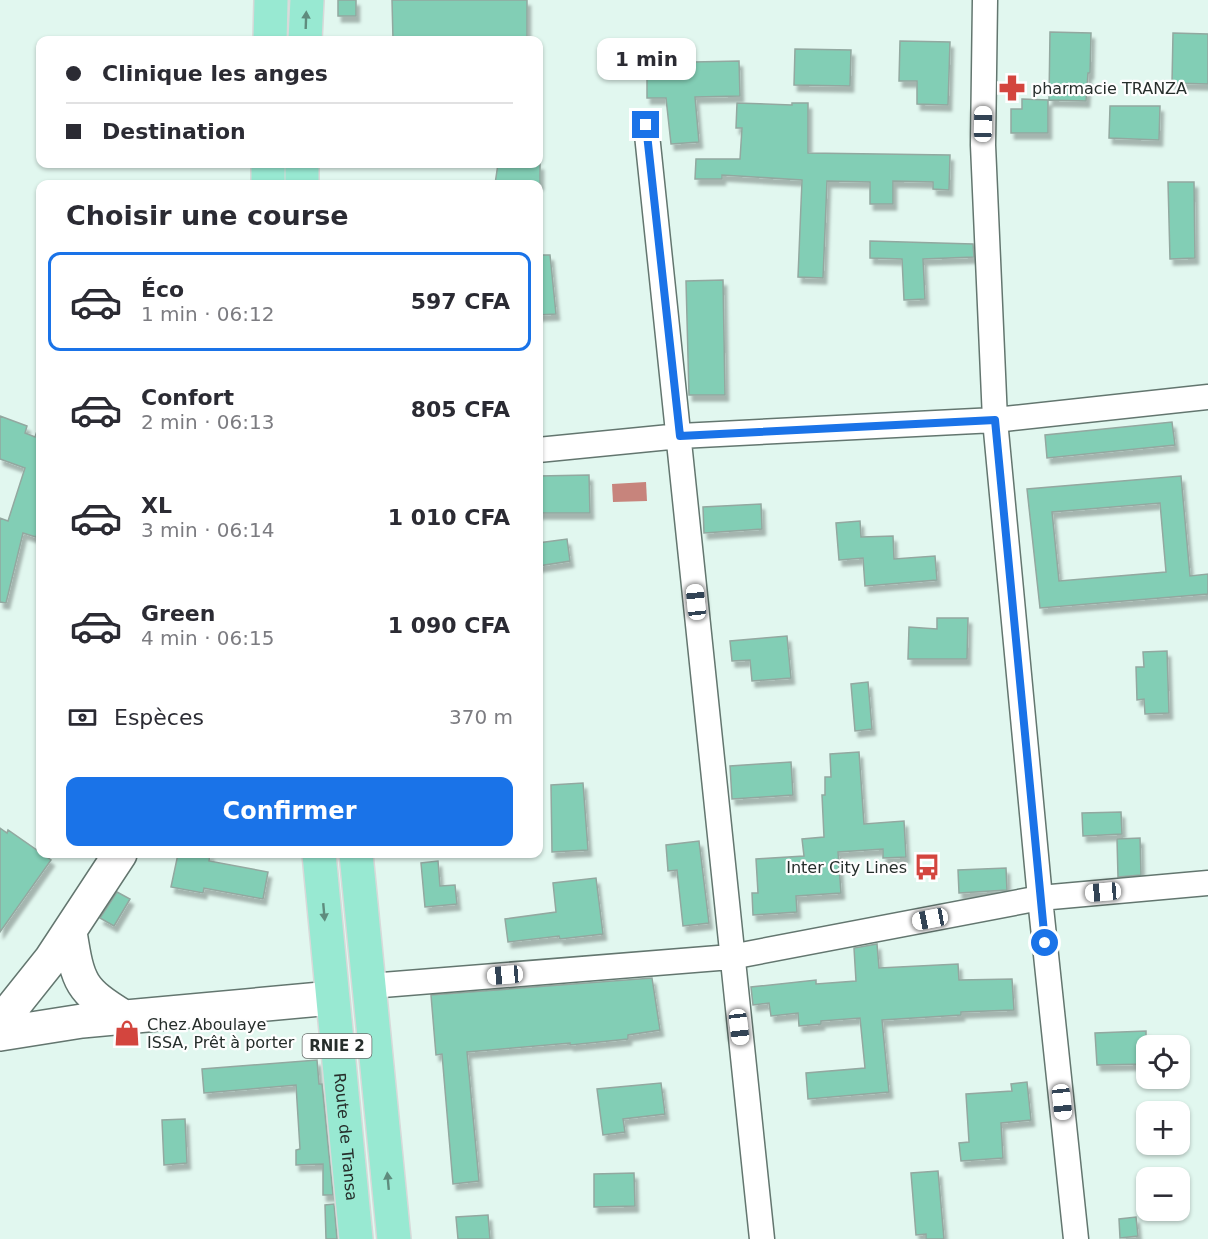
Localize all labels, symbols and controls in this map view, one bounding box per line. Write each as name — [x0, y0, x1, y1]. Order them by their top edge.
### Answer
one-way arrow — [301, 11, 311, 30]
callout: 1 min — [596, 38, 696, 80]
text: 1 min — [615, 47, 678, 71]
text: Clinique les anges — [102, 61, 328, 86]
pharmacy icon: pharmacie TRANZA — [997, 73, 1027, 103]
place label: pharmacie TRANZA — [1032, 79, 1187, 98]
car — [974, 106, 992, 142]
route end — [632, 111, 659, 138]
text: Destination — [102, 119, 246, 144]
text: Choisir une course — [66, 200, 349, 231]
icon: car — [69, 275, 123, 329]
text: Éco — [141, 277, 184, 302]
text: 597 CFA — [411, 289, 510, 314]
text: 1 min · 06:12 — [141, 302, 275, 326]
icon: car — [69, 383, 123, 437]
text: Confort — [141, 385, 234, 410]
text: 805 CFA — [411, 397, 510, 422]
text: 2 min · 06:13 — [141, 410, 275, 434]
icon: car — [69, 491, 123, 545]
text: XL — [141, 493, 172, 518]
text: 1 010 CFA — [388, 505, 510, 530]
text: 3 min · 06:14 — [141, 518, 275, 542]
car — [685, 583, 707, 621]
icon: car — [69, 599, 123, 653]
text: Green — [141, 601, 215, 626]
text: 1 090 CFA — [388, 613, 510, 638]
text: 4 min · 06:15 — [141, 626, 275, 650]
icon: cash — [66, 701, 99, 734]
text: Espèces — [114, 705, 204, 730]
text: 370 m — [449, 705, 513, 729]
button: Confirmer — [66, 777, 513, 846]
bus stop icon: Inter City Lines — [912, 852, 942, 882]
place label: Inter City Lines — [786, 858, 907, 877]
car — [1084, 881, 1122, 903]
one-way arrow — [319, 902, 329, 921]
car — [911, 907, 949, 931]
route start — [1031, 929, 1058, 956]
car — [486, 964, 524, 986]
car — [728, 1008, 750, 1046]
place label: Chez Aboulaye ISSA, Prêt à porter — [147, 1015, 295, 1052]
shop icon: Chez Aboulaye ISSA, Prêt à porter — [112, 1018, 142, 1048]
road number: RNIE 2 — [302, 1034, 372, 1058]
map controls — [1136, 1035, 1190, 1221]
button: locate — [1136, 1035, 1190, 1089]
street label: Route de Transa — [331, 1072, 362, 1202]
car — [1051, 1083, 1073, 1121]
button: + — [1136, 1101, 1190, 1155]
button: − — [1136, 1167, 1190, 1221]
one-way arrow — [383, 1171, 393, 1190]

